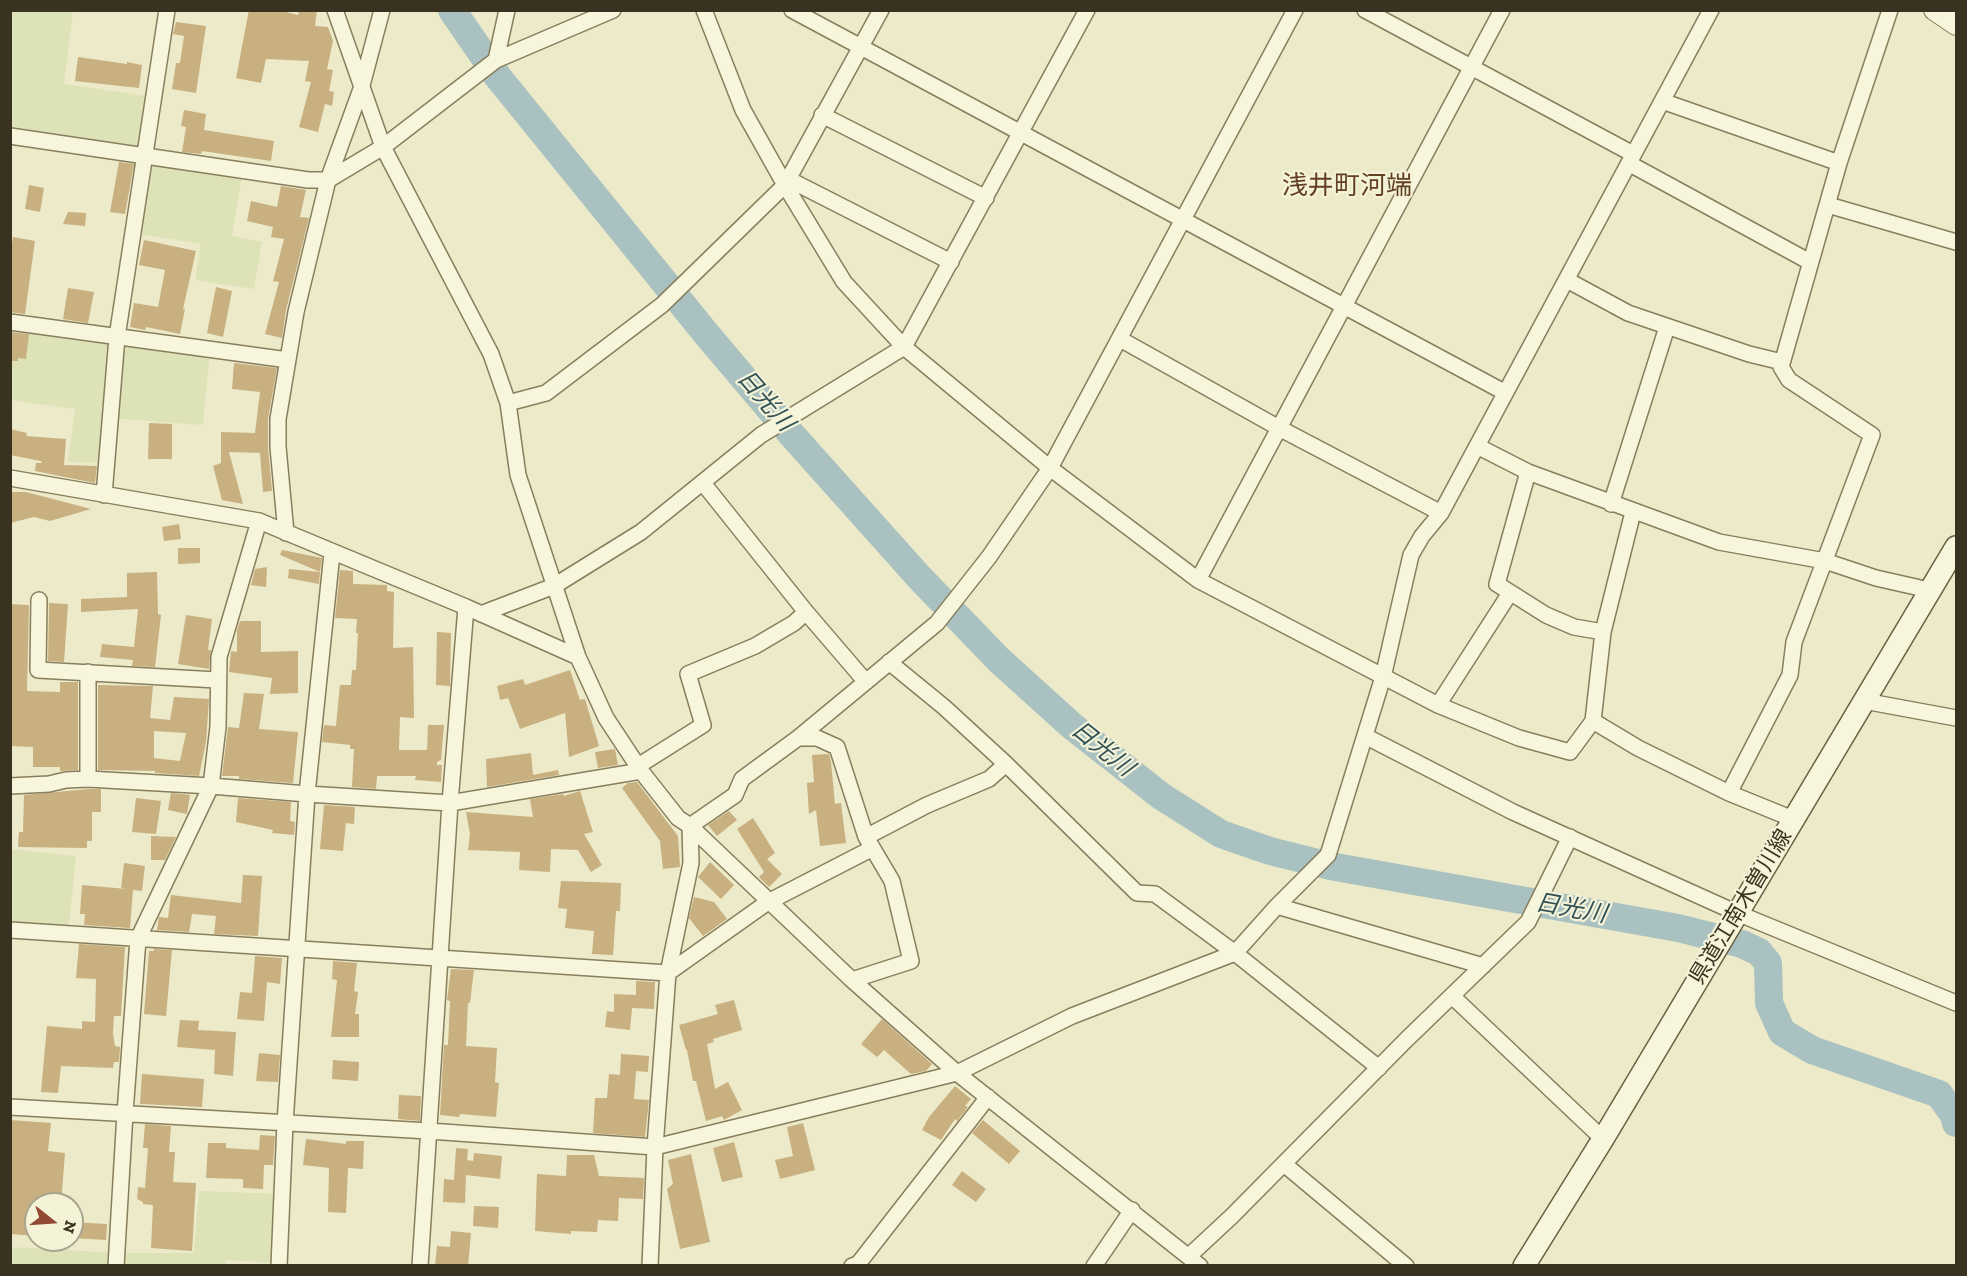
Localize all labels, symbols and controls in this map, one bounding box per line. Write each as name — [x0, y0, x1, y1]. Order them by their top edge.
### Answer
district label: 浅井町河端 — [1282, 171, 1412, 203]
water label: 日光川 — [731, 364, 799, 438]
water label: 日光川 — [1065, 715, 1139, 783]
street label: 県道江南木曽川線 — [1684, 825, 1798, 989]
water label: 日光川 — [1533, 889, 1609, 929]
north arrow — [24, 1192, 84, 1252]
text: N — [59, 1218, 81, 1235]

